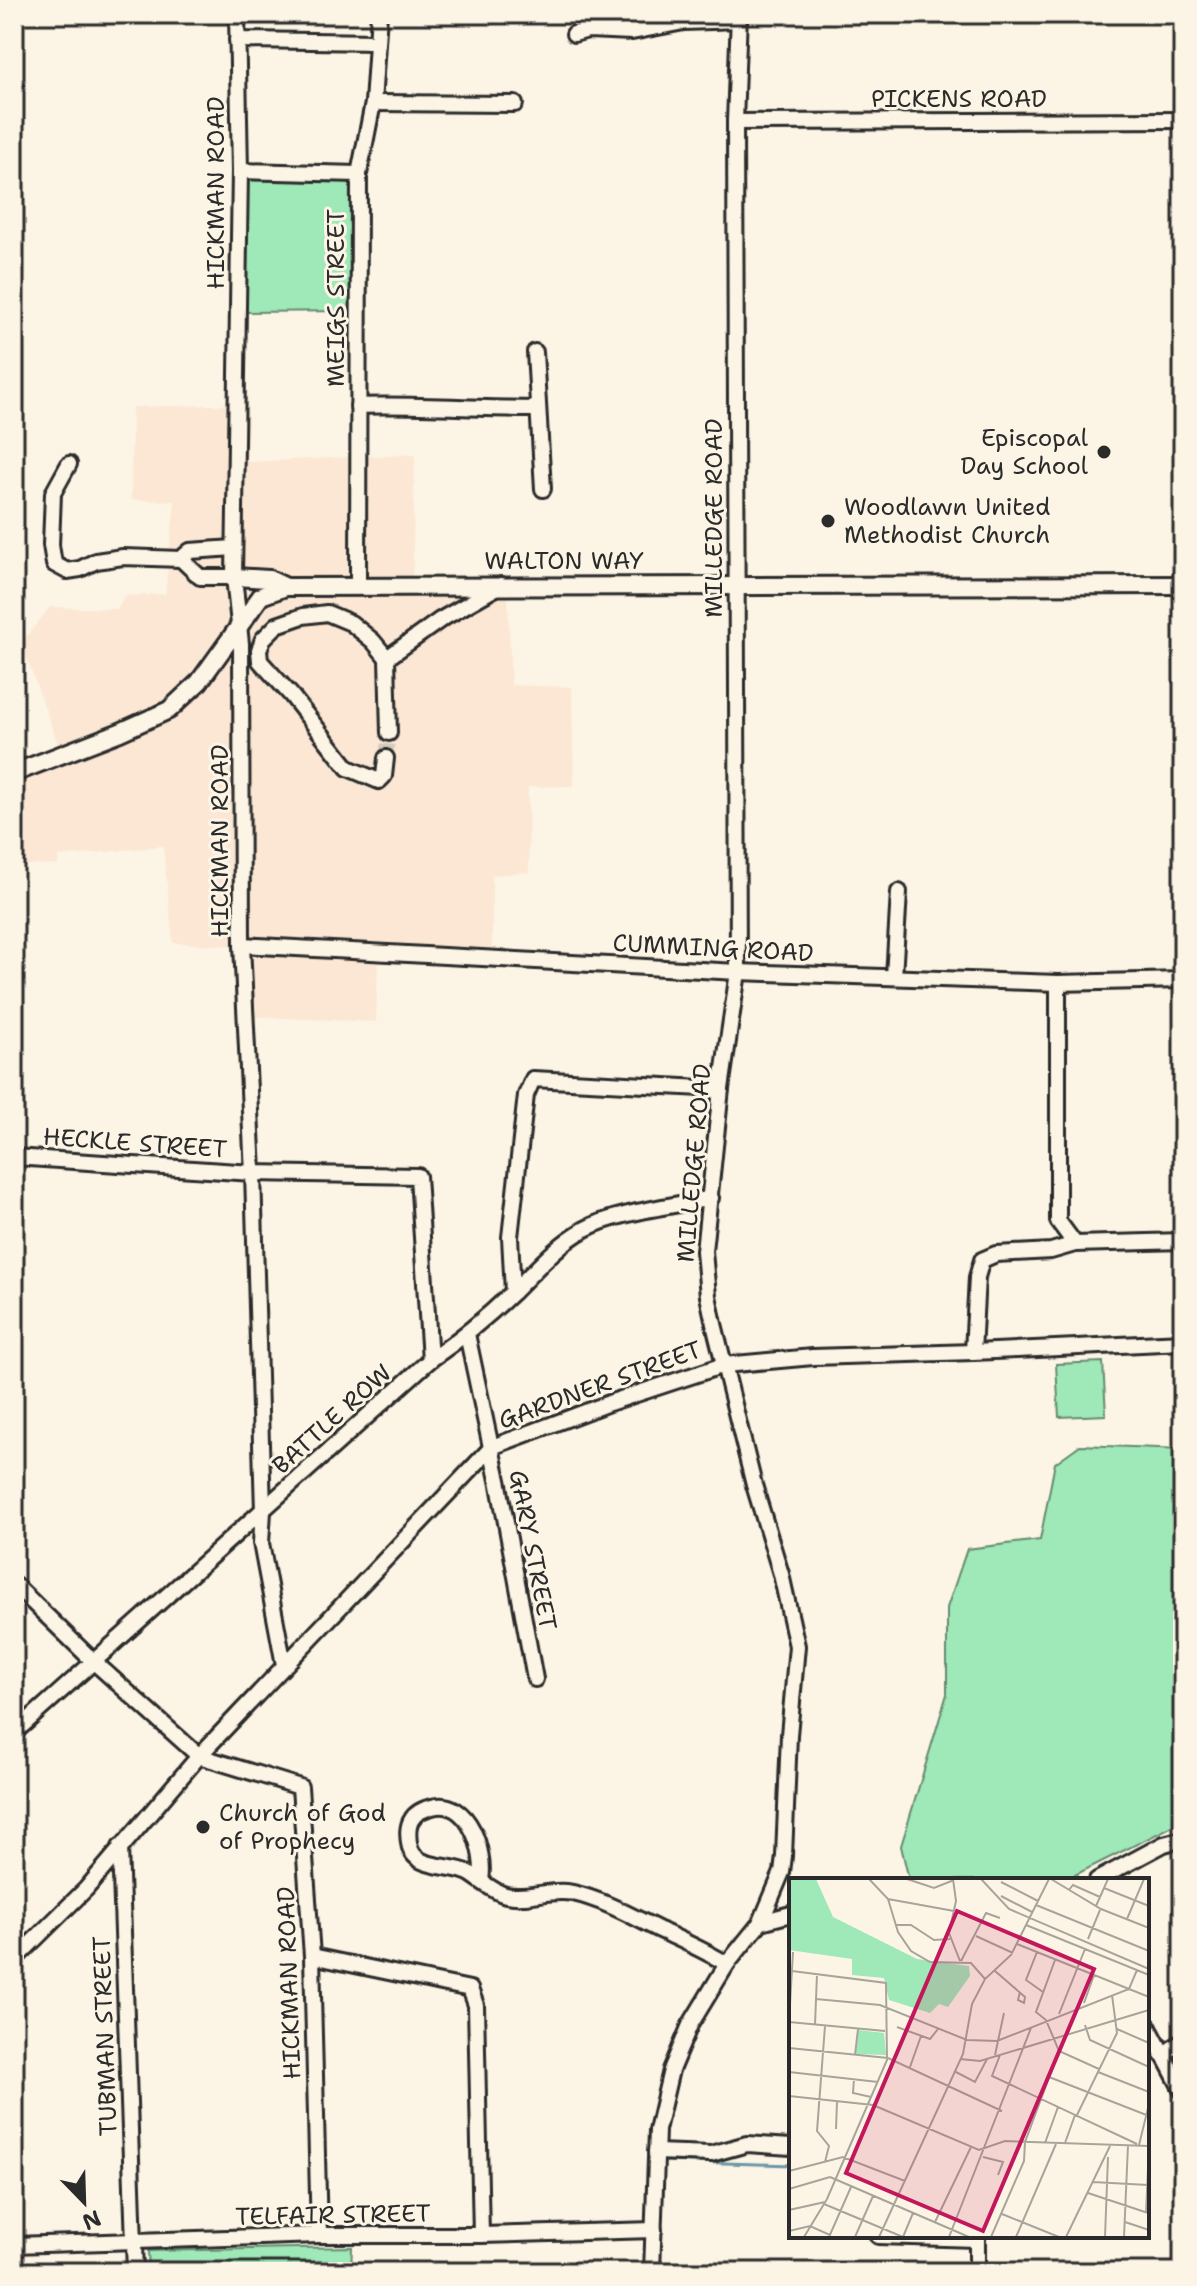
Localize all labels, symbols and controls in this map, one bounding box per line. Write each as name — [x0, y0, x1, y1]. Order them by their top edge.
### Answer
street label: PICKENS ROAD — [871, 83, 1047, 115]
street label: HICKMAN ROAD — [200, 96, 232, 290]
street label: MEIGS STREET — [320, 209, 352, 387]
street label: MILLEDGE ROAD — [698, 418, 730, 618]
place label: Episcopal Day School — [961, 422, 1089, 482]
marker: Episcopal Day School — [1095, 443, 1113, 461]
place label: Woodlawn United Methodist Church — [844, 491, 1051, 551]
marker: Woodlawn United Methodist Church — [819, 512, 837, 530]
street label: WALTON WAY — [484, 545, 644, 577]
street label: HICKMAN ROAD — [204, 744, 236, 938]
street label: CUMMING ROAD — [612, 927, 814, 969]
street label: MILLEDGE ROAD — [669, 1062, 719, 1264]
street label: HECKLE STREET — [42, 1121, 228, 1165]
street label: GARDNER STREET — [494, 1333, 706, 1437]
street label: BATTLE ROW — [266, 1357, 398, 1481]
street label: GARY STREET — [502, 1467, 564, 1633]
place label: Church of God of Prophecy — [219, 1797, 386, 1857]
marker: Church of God of Prophecy — [194, 1818, 212, 1836]
inset map — [789, 1878, 1149, 2238]
street label: HICKMAN ROAD — [270, 1886, 308, 2080]
street label: TUBMAN STREET — [86, 1935, 124, 2137]
north arrow — [44, 2162, 124, 2242]
street label: TELFAIR STREET — [235, 2197, 431, 2233]
text: N — [78, 2203, 105, 2237]

